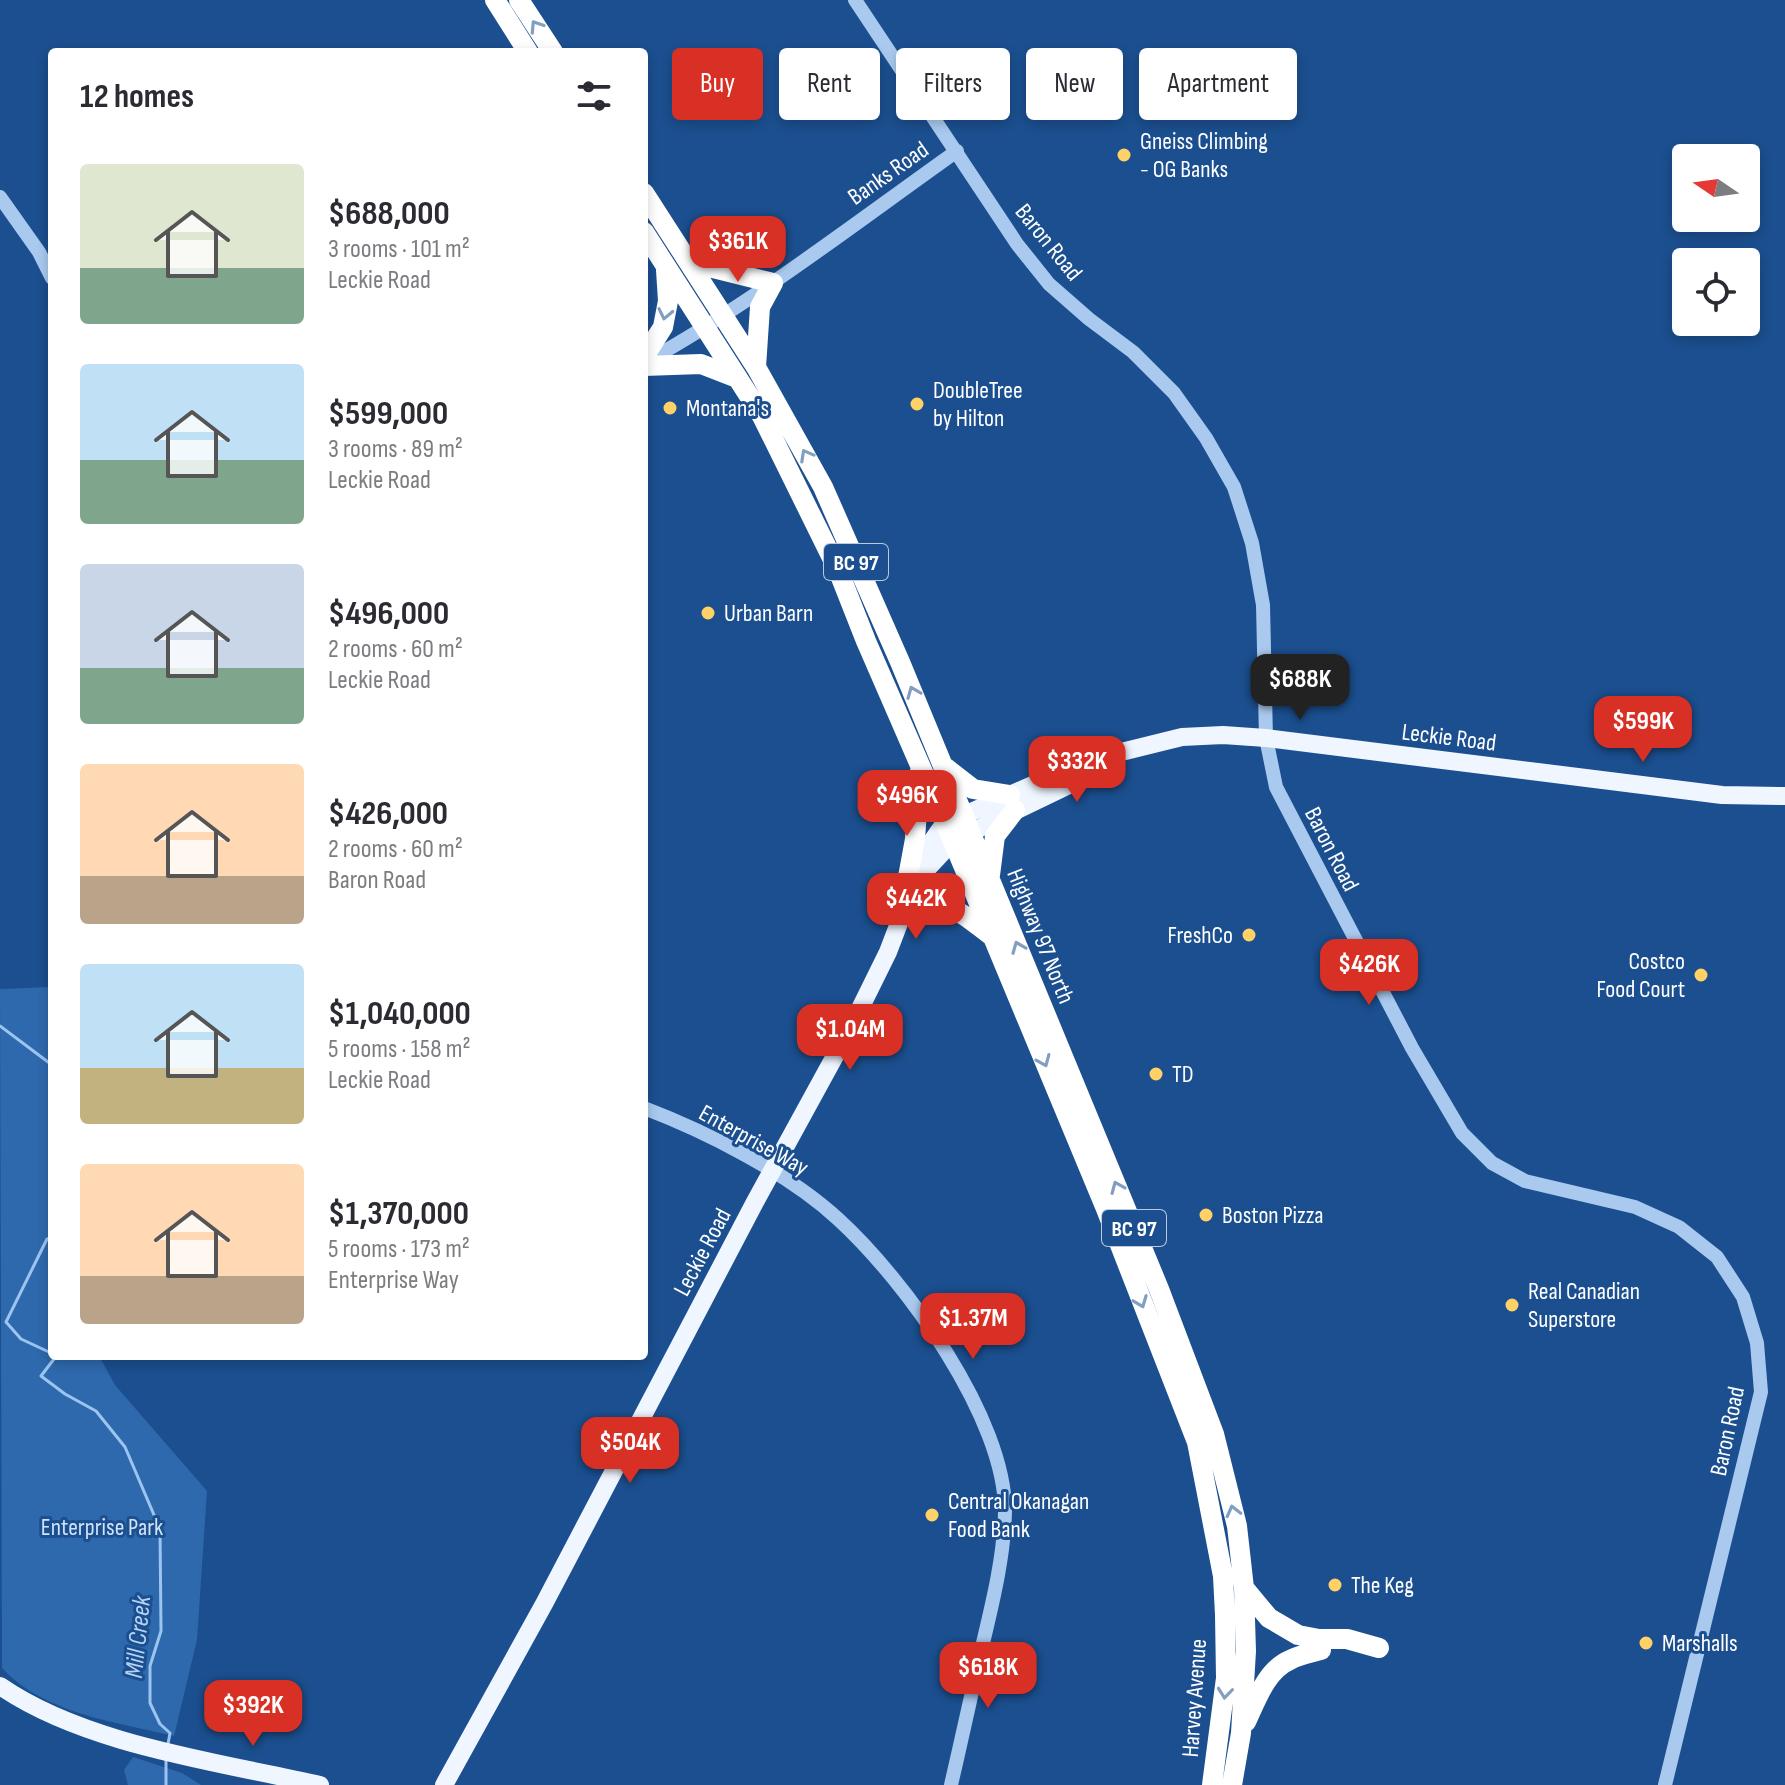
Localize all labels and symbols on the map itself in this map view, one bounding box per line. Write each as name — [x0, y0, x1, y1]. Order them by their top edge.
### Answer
one-way arrow — [530, 20, 545, 35]
place label: Gneiss Climbing - OG Banks — [1140, 127, 1268, 184]
street label: Banks Road — [842, 135, 934, 212]
north arrow — [1672, 144, 1760, 232]
marker: Gneiss Climbing - OG Banks — [1115, 146, 1133, 164]
street label: Baron Road — [1009, 198, 1088, 287]
pin: $361K — [682, 216, 794, 284]
one-way arrow — [657, 307, 674, 320]
place label: DoubleTree by Hilton — [933, 376, 1023, 433]
place label: Montana's — [686, 394, 769, 423]
marker: DoubleTree by Hilton — [908, 395, 926, 413]
marker: Montana's — [661, 399, 679, 417]
one-way arrow — [800, 449, 815, 463]
road number: BC 97 — [824, 544, 888, 580]
place label: Urban Barn — [724, 599, 813, 628]
marker: Urban Barn — [699, 604, 717, 622]
pin: $688K — [1244, 654, 1356, 722]
one-way arrow — [906, 686, 922, 700]
pin: $599K — [1587, 696, 1699, 764]
street label: Leckie Road — [1400, 717, 1498, 758]
pin: $332K — [1021, 736, 1133, 804]
pin: $496K — [851, 770, 963, 838]
street label: Baron Road — [1298, 802, 1365, 896]
street label: Highway 97 North — [1000, 865, 1081, 1008]
pin: $442K — [860, 873, 972, 941]
place label: FreshCo — [1168, 921, 1233, 950]
marker: FreshCo — [1240, 926, 1258, 944]
pin: $426K — [1313, 939, 1425, 1007]
one-way arrow — [1011, 941, 1027, 955]
place label: Costco Food Court — [1597, 947, 1685, 1004]
marker: Costco Food Court — [1692, 966, 1710, 984]
pin: $1.04M — [785, 1004, 915, 1072]
one-way arrow — [1035, 1053, 1051, 1067]
place label: TD — [1172, 1060, 1194, 1089]
marker: TD — [1147, 1065, 1165, 1083]
street label: Enterprise Way — [694, 1099, 814, 1182]
one-way arrow — [1110, 1181, 1127, 1195]
place label: Boston Pizza — [1222, 1201, 1324, 1230]
street label: Leckie Road — [667, 1204, 738, 1301]
marker: Boston Pizza — [1197, 1206, 1215, 1224]
road number: BC 97 — [1102, 1210, 1166, 1246]
place label: Real Canadian Superstore — [1528, 1277, 1640, 1334]
pin: $1.37M — [908, 1293, 1038, 1361]
one-way arrow — [1132, 1294, 1148, 1308]
marker: Real Canadian Superstore — [1503, 1296, 1521, 1314]
street label: Baron Road — [1704, 1384, 1751, 1478]
pin: $504K — [574, 1417, 686, 1485]
place label: Central Okanagan Food Bank — [948, 1487, 1089, 1544]
one-way arrow — [1225, 1504, 1242, 1518]
marker: Central Okanagan Food Bank — [923, 1506, 941, 1524]
park label: Enterprise Park — [41, 1513, 163, 1542]
place label: The Keg — [1351, 1571, 1414, 1600]
marker: The Keg — [1326, 1576, 1344, 1594]
water label: Mill Creek — [119, 1593, 158, 1680]
place label: Marshalls — [1662, 1629, 1738, 1658]
marker: Marshalls — [1637, 1634, 1655, 1652]
street label: Harvey Avenue — [1176, 1638, 1213, 1758]
pin: $618K — [932, 1642, 1044, 1710]
pin: $392K — [197, 1680, 309, 1748]
one-way arrow — [1216, 1687, 1233, 1700]

